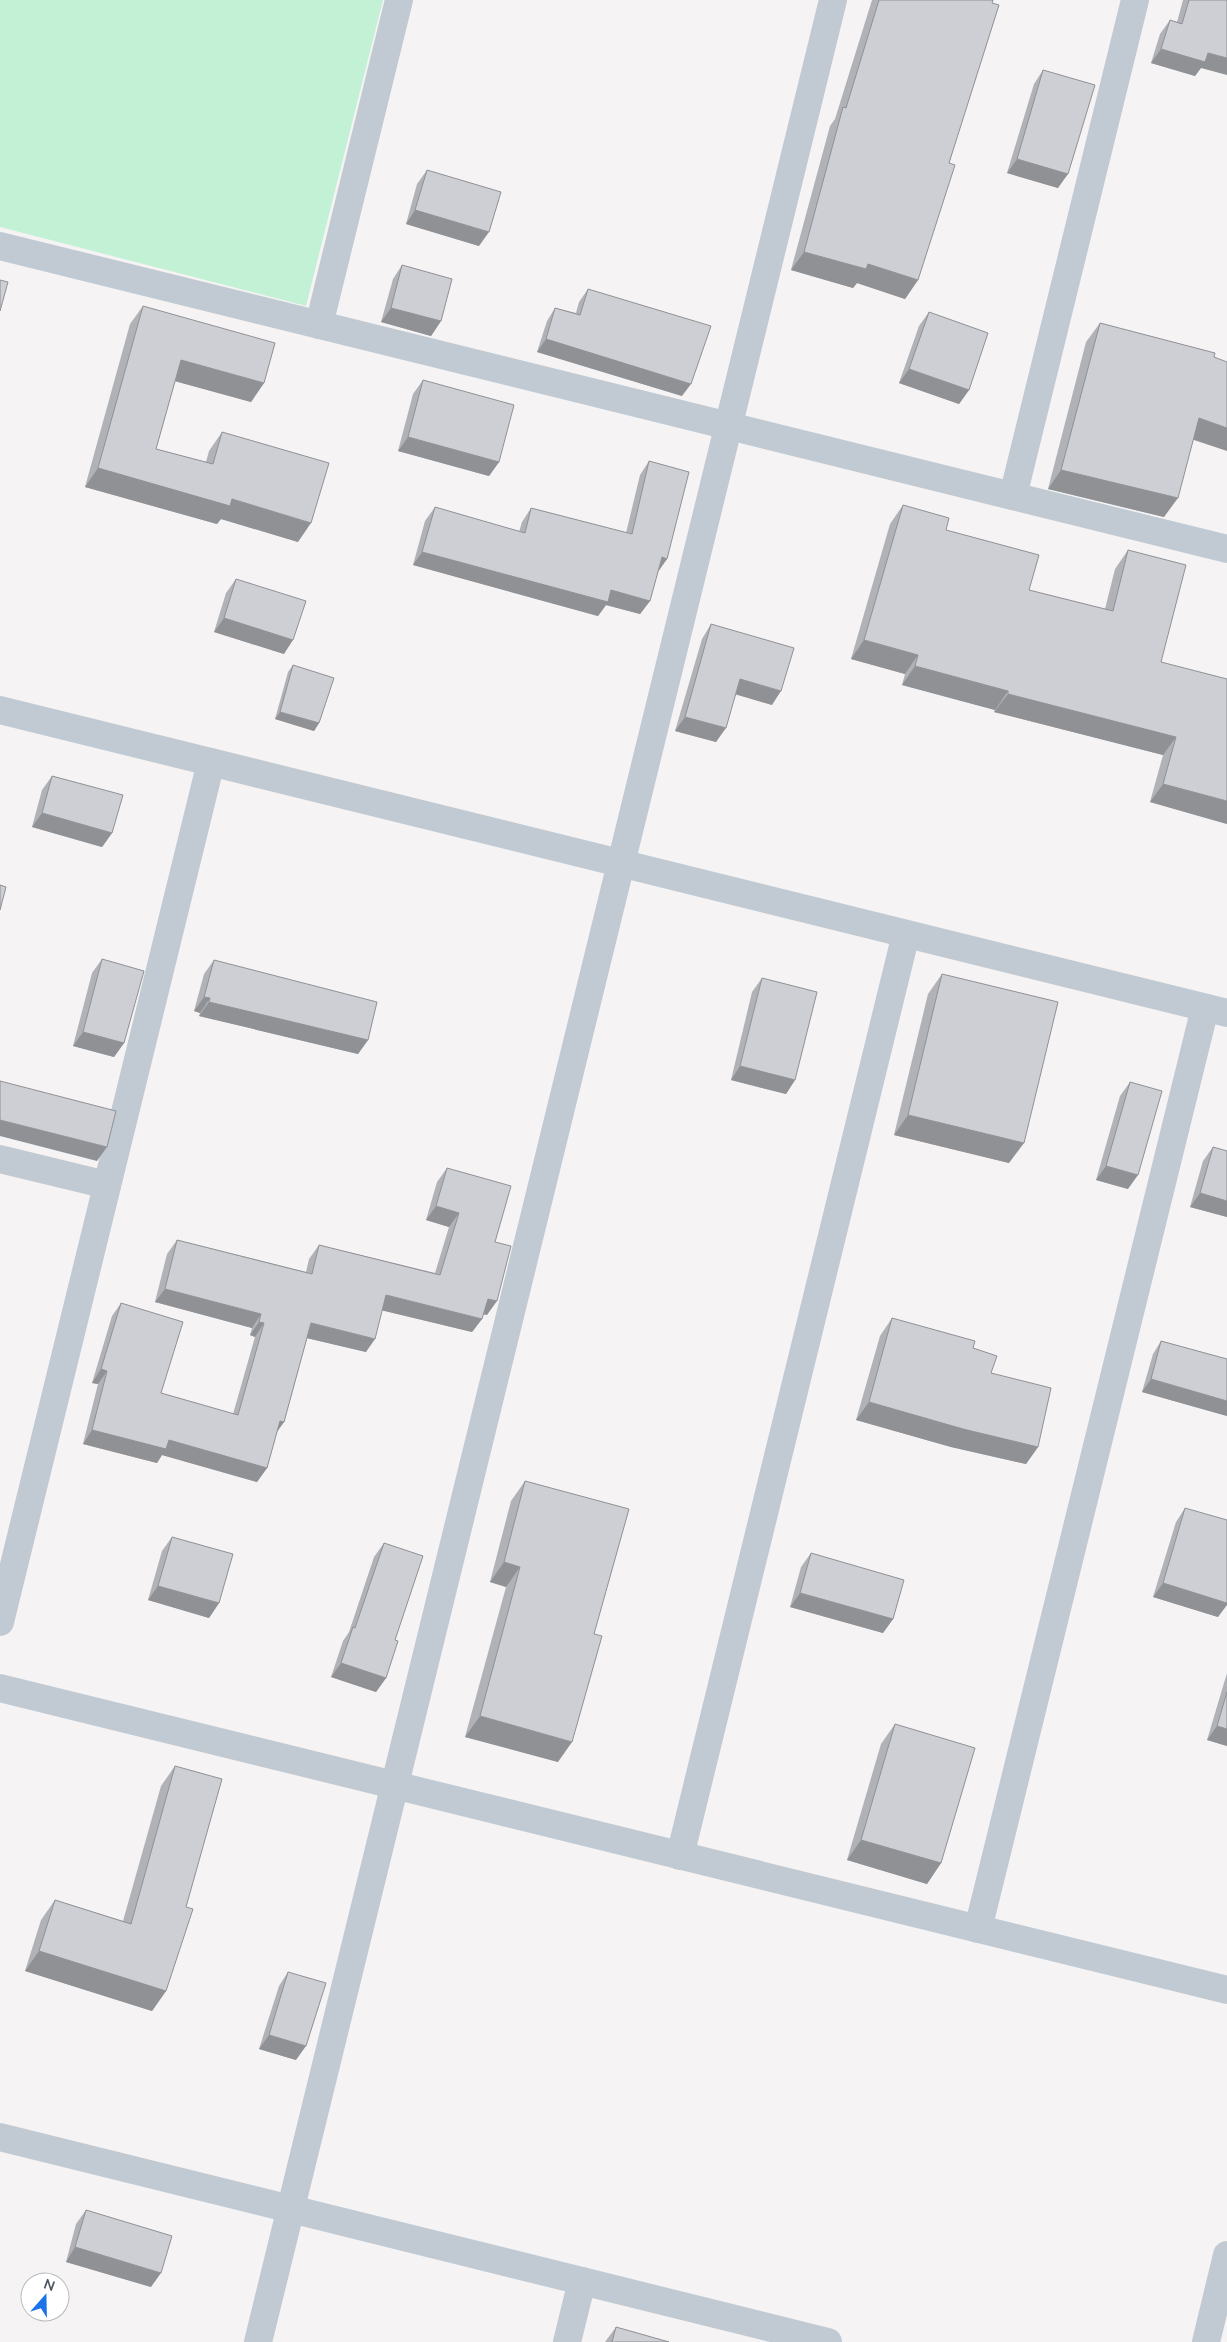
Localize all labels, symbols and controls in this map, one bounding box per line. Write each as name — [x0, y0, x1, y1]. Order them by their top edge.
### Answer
north arrow — [20, 2272, 70, 2322]
text: N — [41, 2275, 57, 2295]

